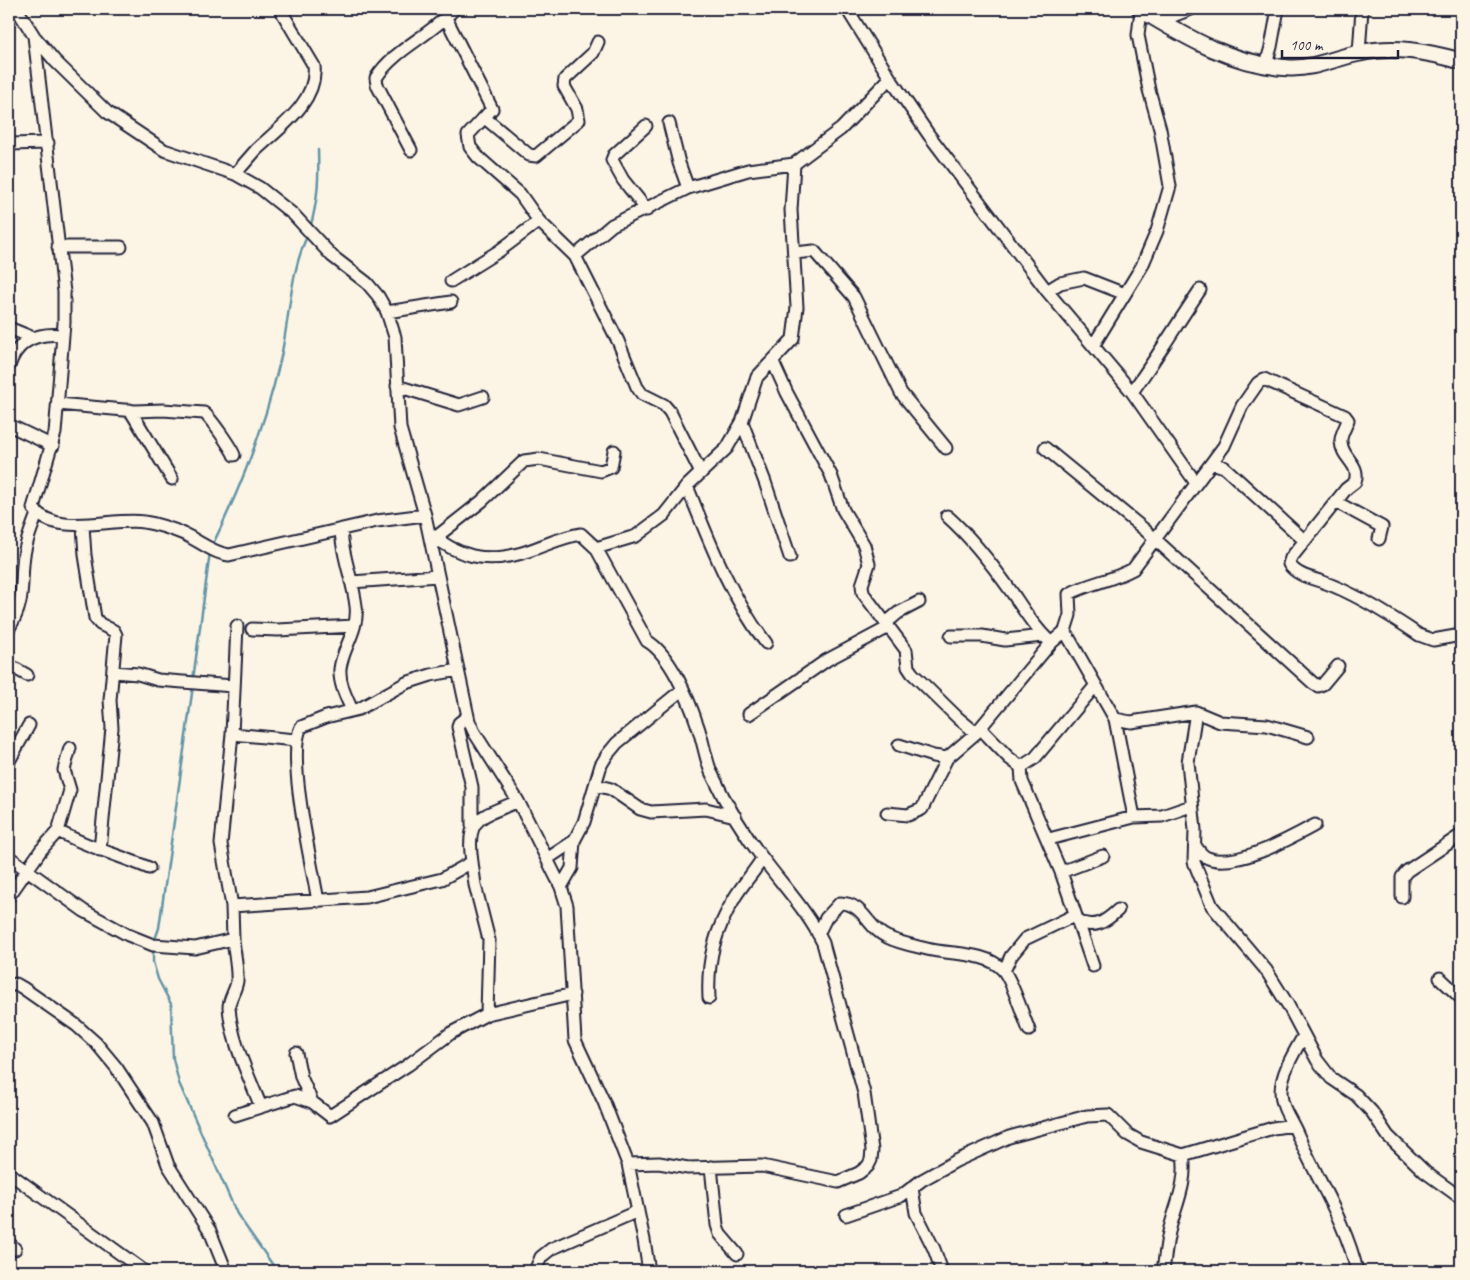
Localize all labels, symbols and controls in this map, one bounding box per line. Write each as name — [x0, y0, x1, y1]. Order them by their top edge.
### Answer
scale bar — [1282, 28, 1399, 60]
text: 100 m — [1290, 36, 1324, 55]

